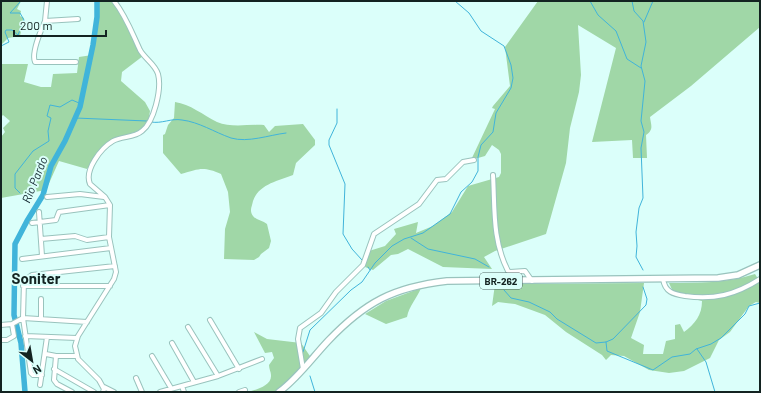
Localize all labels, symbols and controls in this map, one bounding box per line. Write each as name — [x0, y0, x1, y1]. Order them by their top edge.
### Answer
scale bar — [14, 12, 106, 38]
text: 200 m — [20, 18, 52, 32]
water label: Rio Pardo — [18, 154, 50, 205]
district label: Soniter — [12, 269, 61, 287]
road number: BR-262 — [480, 273, 522, 289]
north arrow — [12, 341, 52, 381]
text: N — [31, 363, 44, 377]

